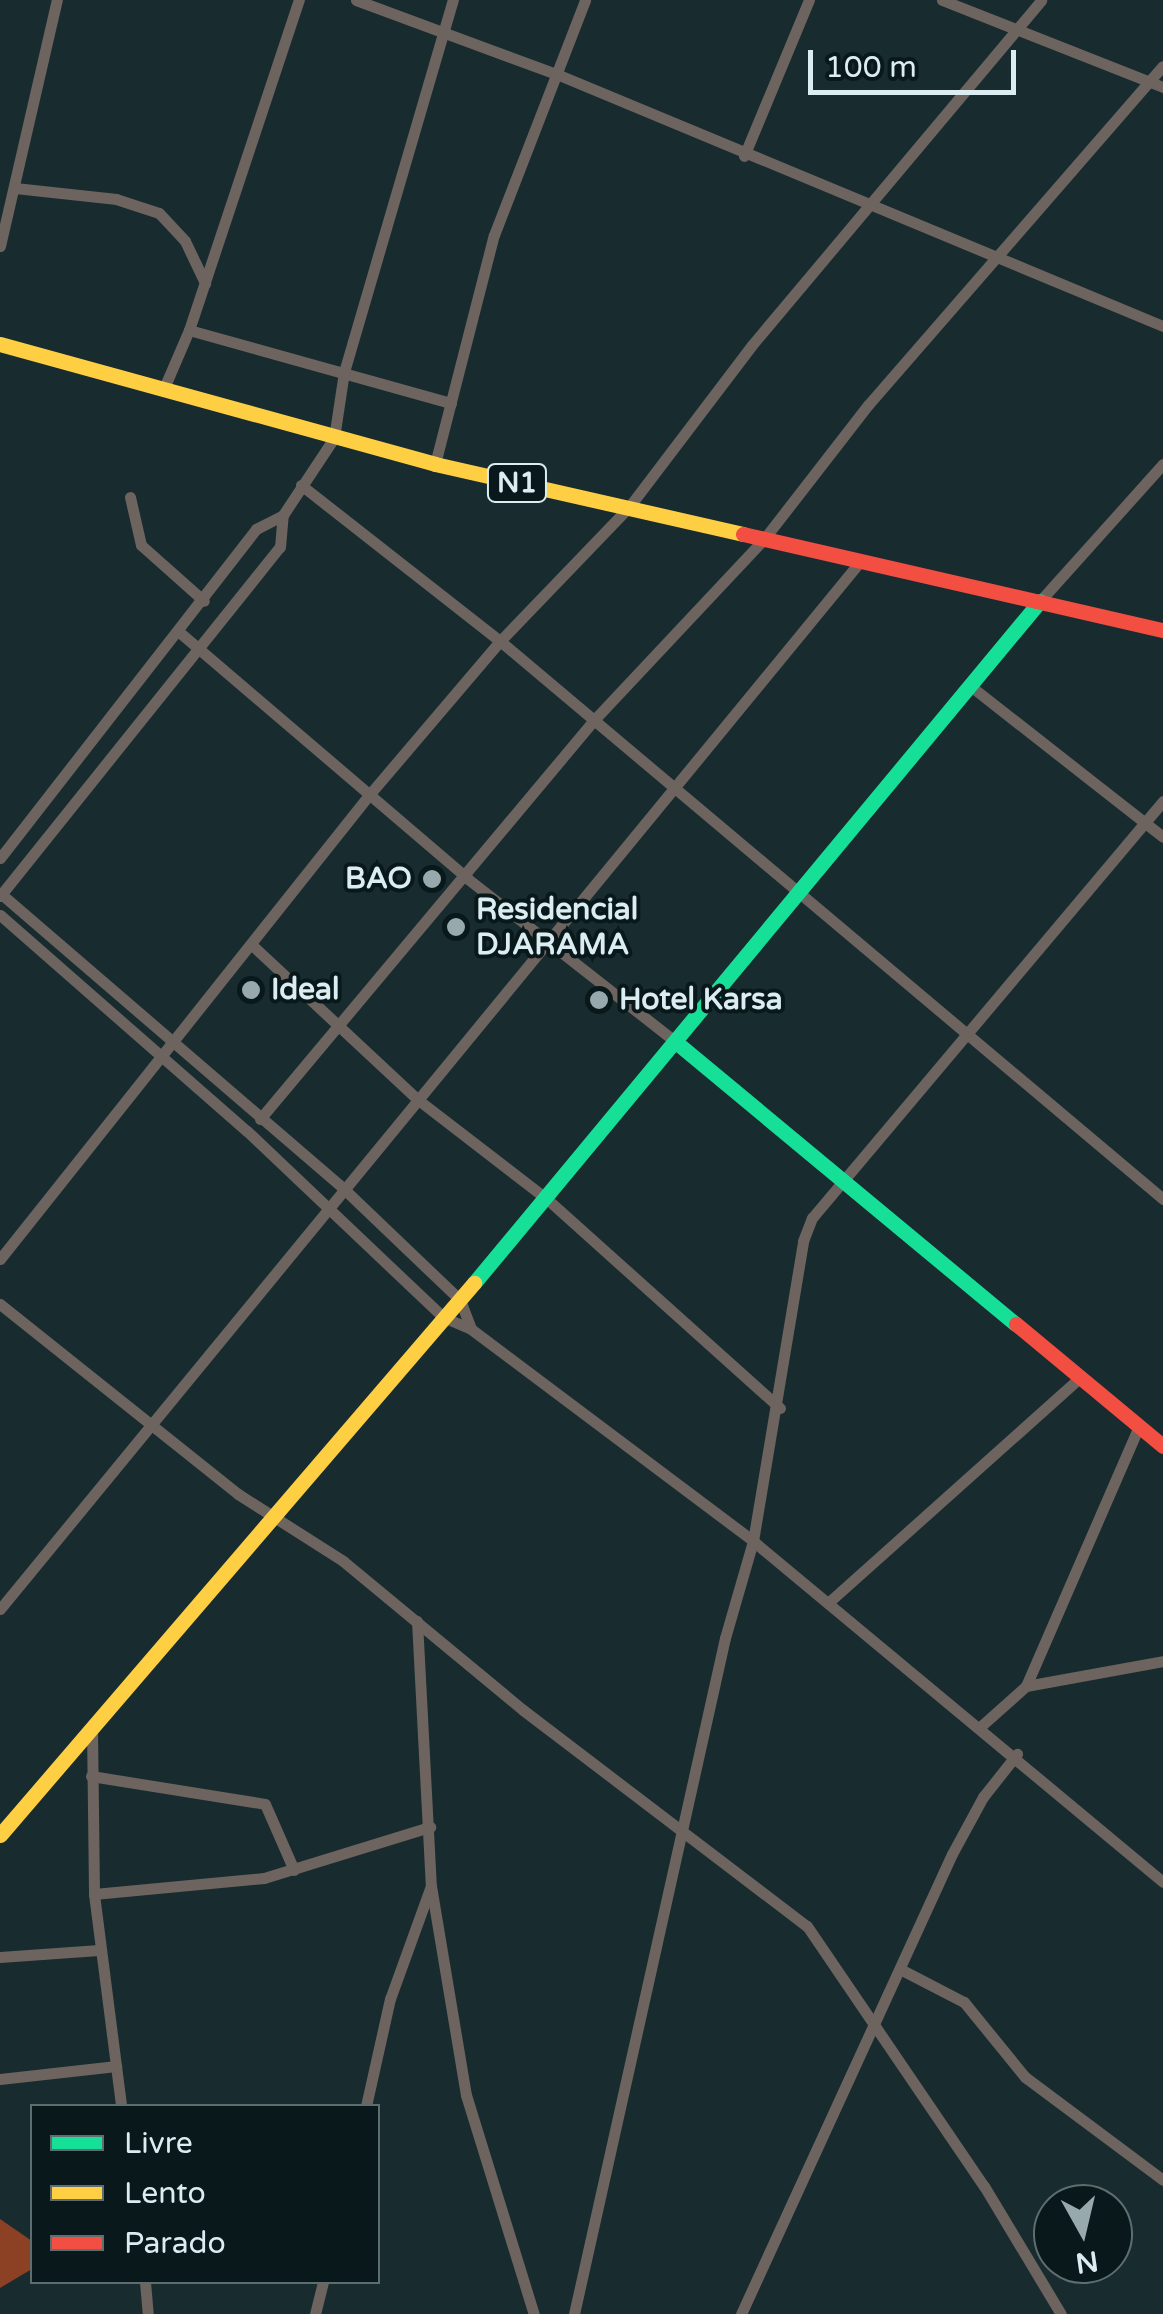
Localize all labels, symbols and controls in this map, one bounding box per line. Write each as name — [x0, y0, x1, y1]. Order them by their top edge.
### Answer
scale bar — [813, 30, 1020, 92]
text: 100 m — [825, 49, 917, 86]
road number: N1 — [484, 460, 550, 506]
place label: BAO — [345, 861, 412, 897]
marker: BAO — [421, 868, 443, 890]
place label: Residencial DJARAMA — [476, 892, 638, 962]
marker: Residencial DJARAMA — [445, 916, 467, 938]
place label: Ideal — [271, 972, 339, 1008]
marker: Ideal — [240, 979, 262, 1001]
place label: Hotel Karsa — [619, 982, 783, 1018]
marker: Hotel Karsa — [588, 989, 610, 1011]
legend — [30, 2104, 380, 2284]
text: Livre — [124, 2125, 193, 2162]
text: Lento — [124, 2175, 206, 2212]
north arrow — [1033, 2184, 1133, 2284]
text: Parado — [124, 2225, 226, 2262]
text: N — [1073, 2243, 1100, 2280]

